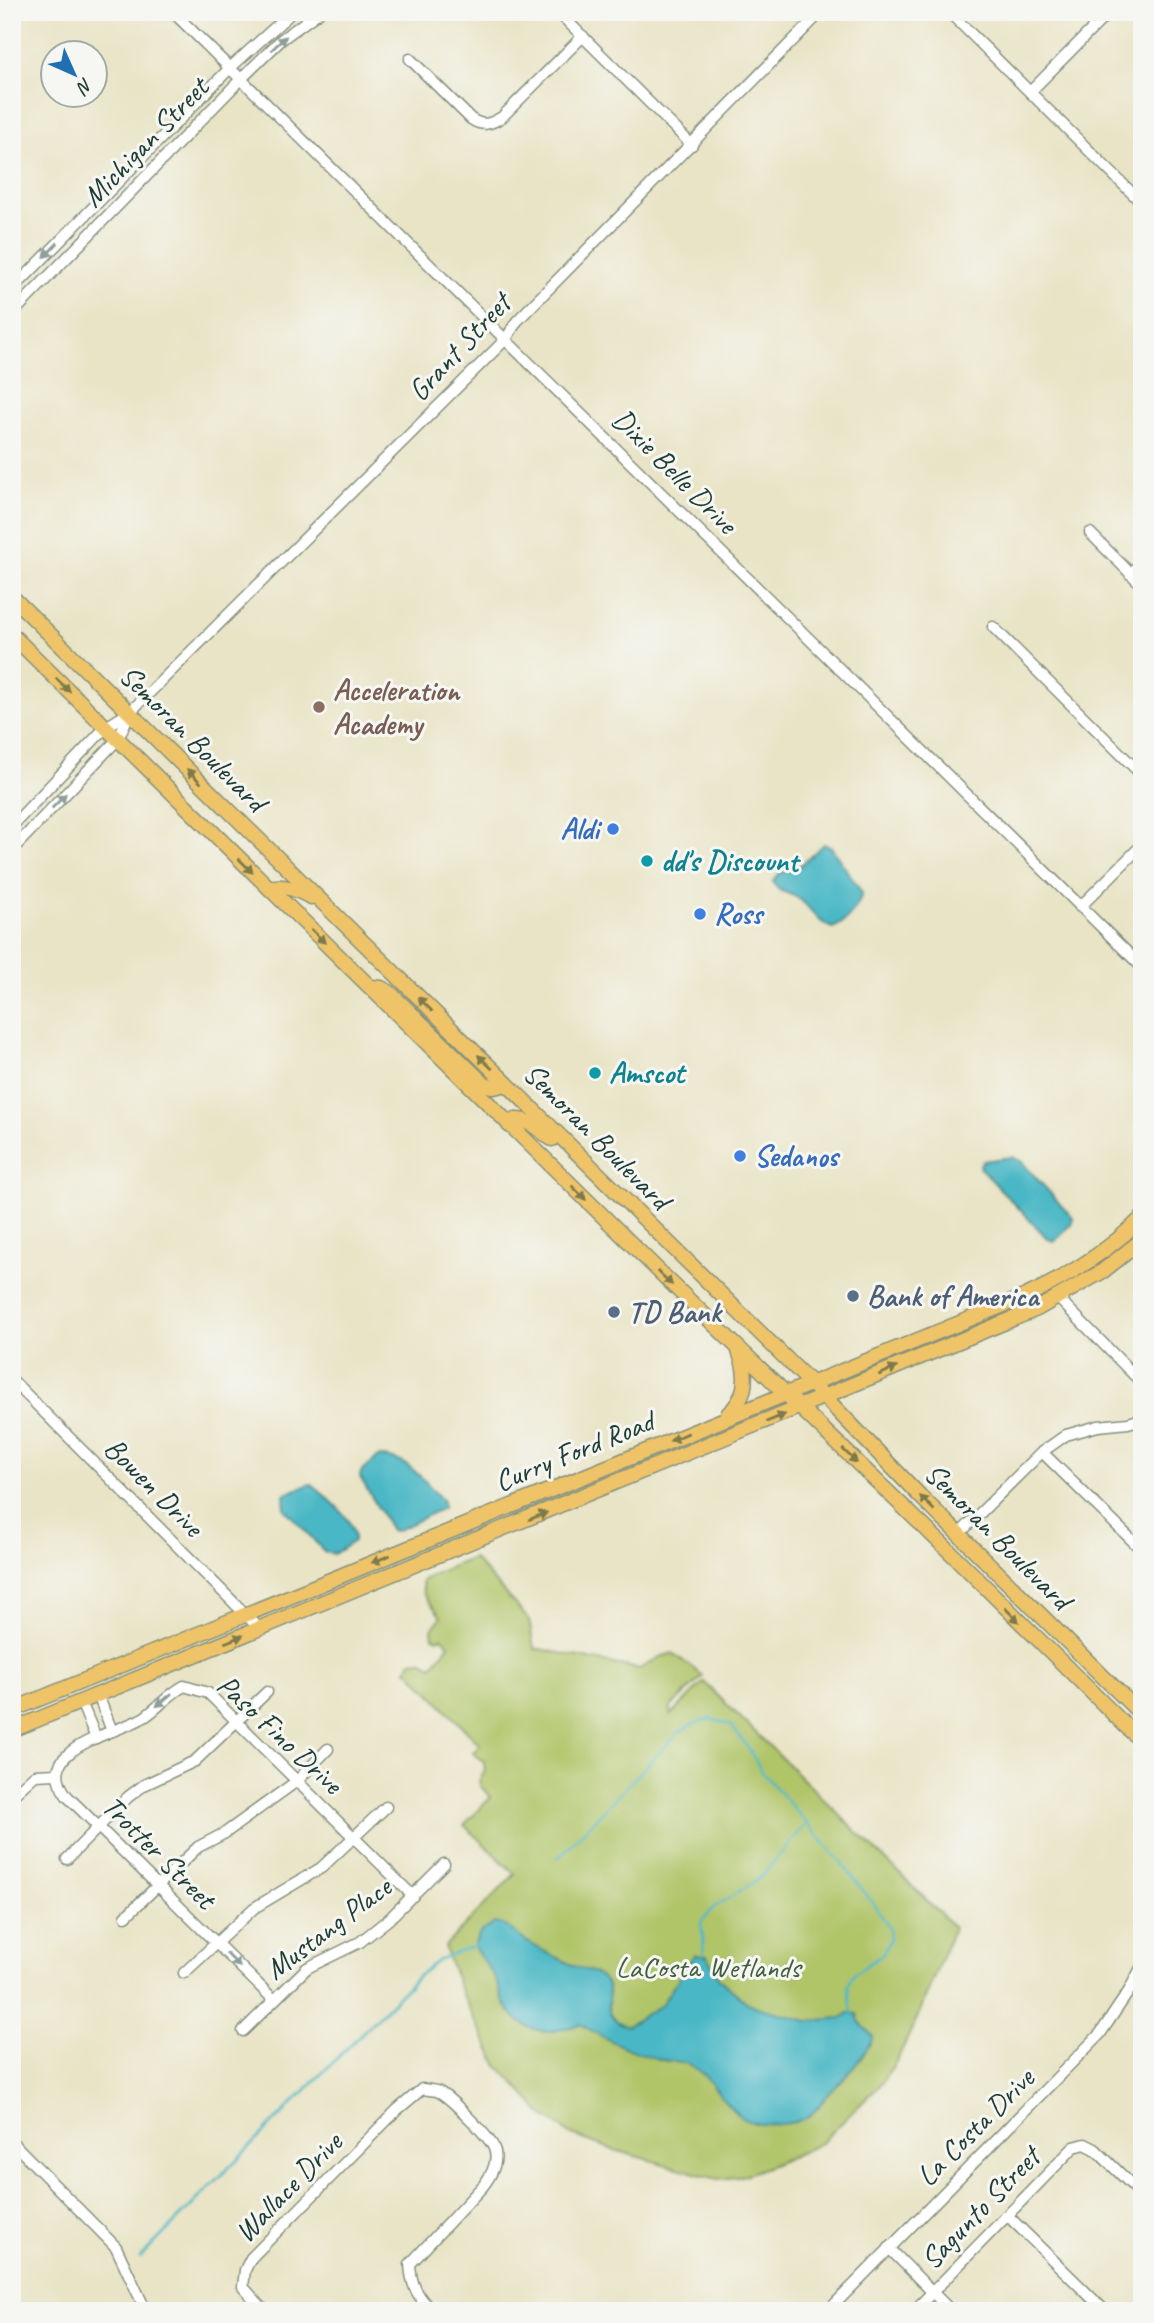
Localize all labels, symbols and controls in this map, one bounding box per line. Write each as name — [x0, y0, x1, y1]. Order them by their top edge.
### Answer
one-way arrow — [270, 35, 288, 51]
north arrow — [38, 38, 108, 108]
street label: Michigan Street — [74, 67, 218, 215]
text: N — [70, 73, 98, 100]
one-way arrow — [42, 242, 59, 259]
street label: Grant Street — [399, 282, 521, 409]
street label: Dixie Belle Drive — [604, 400, 747, 543]
street label: Semoran Boulevard — [111, 656, 278, 823]
place label: Acceleration Academy — [333, 671, 461, 743]
one-way arrow — [54, 676, 71, 693]
marker: Acceleration Academy — [311, 699, 327, 715]
one-way arrow — [185, 768, 202, 785]
one-way arrow — [51, 793, 67, 810]
place label: Aldi — [560, 810, 603, 848]
marker: Aldi — [605, 821, 621, 837]
place label: dd's Discount — [661, 842, 801, 880]
marker: dd's Discount — [639, 853, 655, 869]
one-way arrow — [237, 857, 254, 873]
place label: Ross — [714, 895, 765, 933]
marker: Ross — [692, 906, 708, 922]
one-way arrow — [309, 928, 326, 945]
one-way arrow — [417, 996, 433, 1012]
one-way arrow — [476, 1054, 493, 1071]
street label: Semoran Boulevard — [515, 1054, 682, 1221]
place label: Amscot — [609, 1054, 687, 1092]
marker: Amscot — [587, 1065, 603, 1081]
place label: Sedanos — [754, 1137, 841, 1175]
marker: Sedanos — [732, 1148, 748, 1164]
one-way arrow — [570, 1185, 587, 1201]
one-way arrow — [656, 1269, 673, 1285]
place label: Bank of America — [867, 1277, 1041, 1315]
marker: Bank of America — [845, 1288, 861, 1304]
place label: TD Bank — [628, 1293, 723, 1331]
marker: TD Bank — [606, 1304, 622, 1320]
one-way arrow — [878, 1366, 899, 1377]
street label: Curry Ford Road — [489, 1400, 663, 1500]
one-way arrow — [766, 1412, 787, 1423]
street label: Bowen Drive — [96, 1429, 213, 1546]
one-way arrow — [669, 1431, 690, 1442]
one-way arrow — [841, 1447, 858, 1464]
street label: Semoran Boulevard — [916, 1454, 1083, 1621]
one-way arrow — [919, 1496, 936, 1512]
one-way arrow — [528, 1510, 549, 1521]
one-way arrow — [370, 1554, 391, 1565]
one-way arrow — [1004, 1606, 1021, 1623]
one-way arrow — [224, 1634, 245, 1645]
street label: Paso Fino Drive — [209, 1666, 352, 1803]
one-way arrow — [155, 1692, 173, 1708]
street label: Trotter Street — [94, 1787, 226, 1919]
street label: Mustang Place — [257, 1867, 400, 1988]
park label: LaCosta Wetlands — [616, 1948, 803, 1986]
one-way arrow — [225, 1951, 241, 1968]
street label: La Costa Drive — [908, 2058, 1044, 2194]
street label: Wallace Drive — [226, 2122, 351, 2250]
street label: Sagunto Street — [912, 2136, 1051, 2277]

